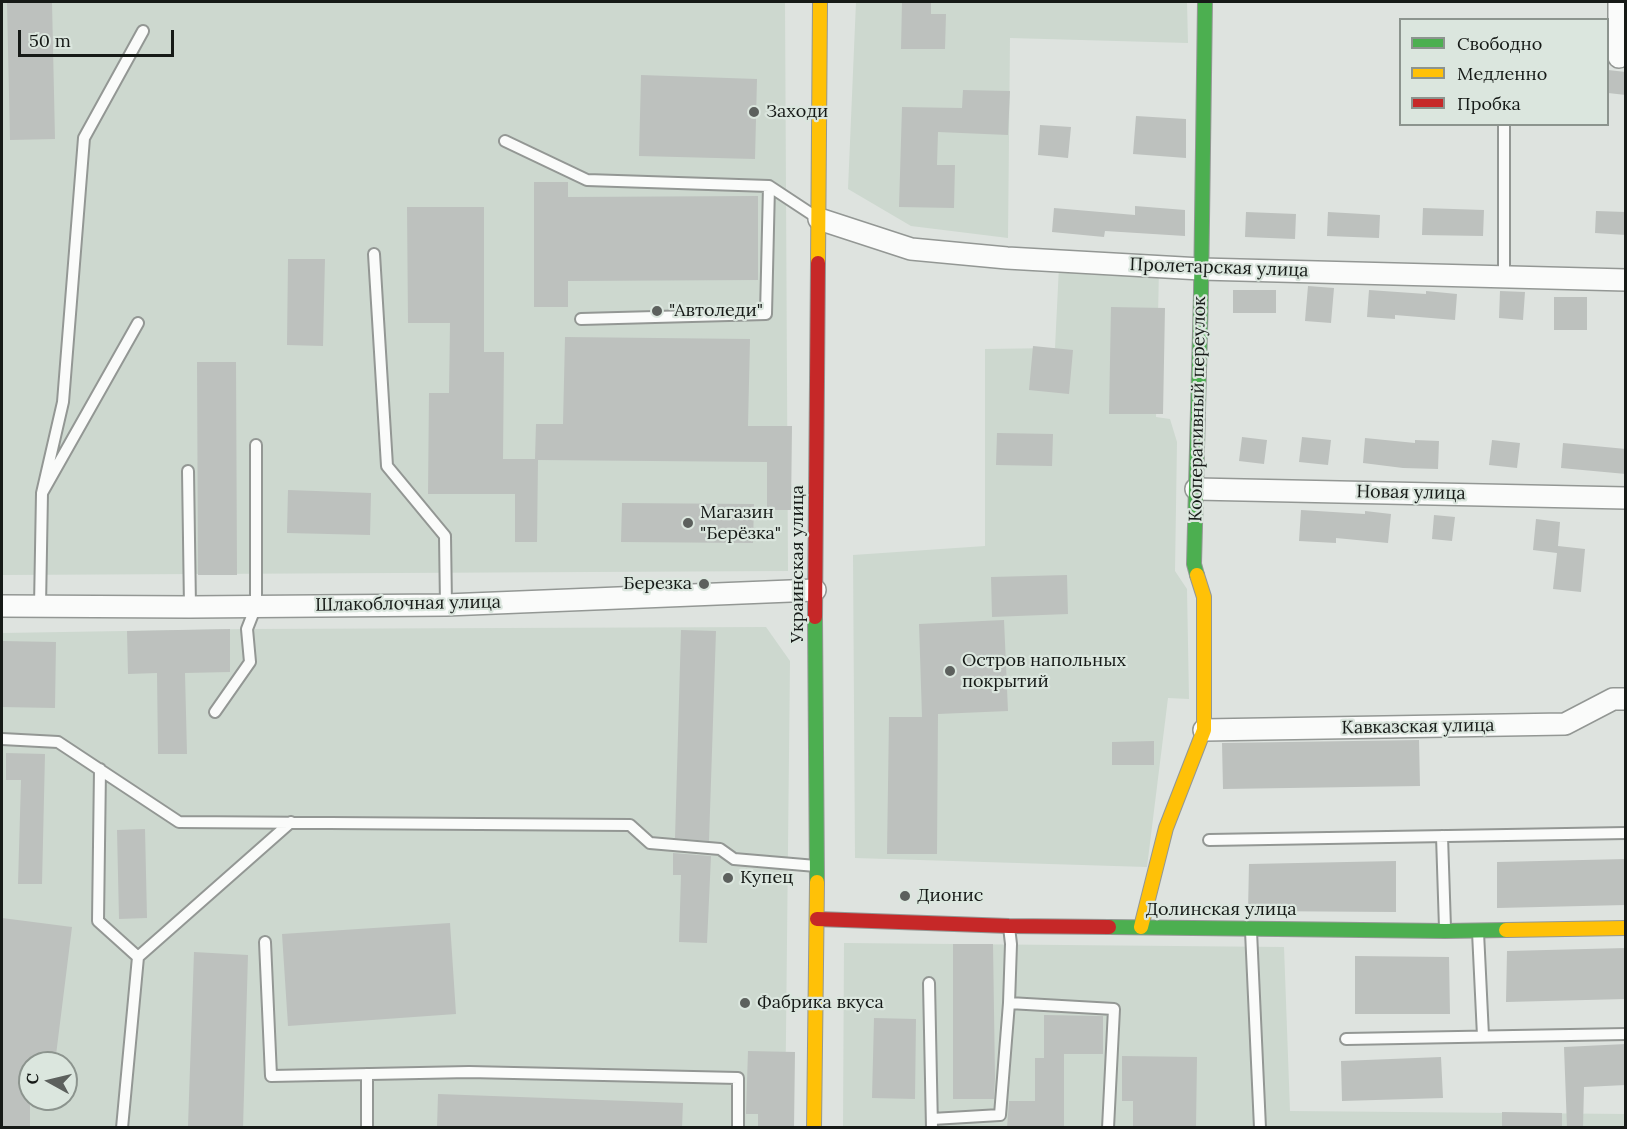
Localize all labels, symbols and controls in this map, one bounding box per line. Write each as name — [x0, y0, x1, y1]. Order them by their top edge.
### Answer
scale bar — [21, 18, 177, 56]
legend — [1399, 18, 1609, 126]
text: 50 m — [29, 29, 71, 52]
text: Свободно — [1457, 32, 1542, 55]
text: Медленно — [1457, 62, 1547, 85]
text: Пробка — [1457, 92, 1521, 115]
place label: Заходи — [766, 101, 828, 123]
marker: Заходи — [747, 105, 761, 119]
street label: Пролетарская улица — [1129, 254, 1309, 282]
street label: Кооперативный переулок — [1185, 296, 1211, 522]
place label: "Автоледи" — [669, 300, 763, 322]
marker: "Автоледи" — [650, 304, 664, 318]
street label: Новая улица — [1356, 481, 1466, 505]
street label: Украинская улица — [787, 485, 809, 643]
place label: Магазин "Берёзка" — [700, 502, 781, 544]
marker: Магазин "Берёзка" — [681, 516, 695, 530]
place label: Березка — [623, 573, 692, 595]
marker: Березка — [697, 577, 711, 591]
street label: Шлакоблочная улица — [315, 592, 501, 616]
place label: Остров напольных покрытий — [962, 650, 1126, 692]
marker: Остров напольных покрытий — [943, 664, 957, 678]
street label: Кавказская улица — [1341, 715, 1495, 739]
place label: Купец — [740, 867, 793, 889]
marker: Купец — [721, 871, 735, 885]
place label: Дионис — [917, 885, 983, 907]
marker: Дионис — [898, 889, 912, 903]
street label: Долинская улица — [1146, 899, 1296, 921]
place label: Фабрика вкуса — [757, 992, 884, 1014]
marker: Фабрика вкуса — [738, 996, 752, 1010]
north arrow — [18, 1051, 78, 1111]
text: С — [21, 1072, 43, 1086]

